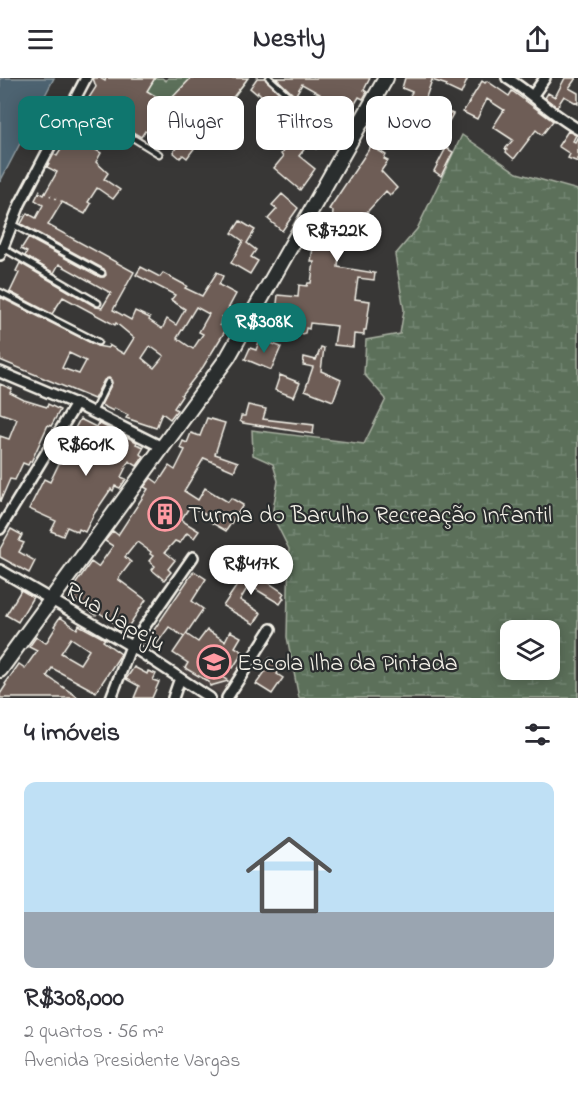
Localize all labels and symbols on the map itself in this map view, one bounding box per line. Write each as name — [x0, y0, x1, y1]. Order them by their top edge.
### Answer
pin: R$722K — [288, 212, 386, 263]
pin: R$308K — [215, 303, 313, 354]
pin: R$601K — [37, 426, 135, 477]
building icon: Turma do Barulho Recreação Infantil — [147, 496, 183, 532]
place label: Turma do Barulho Recreação Infantil — [188, 499, 552, 534]
pin: R$417K — [202, 545, 300, 596]
street label: Rua Japeju — [57, 574, 172, 662]
school or university icon: Escola Ilha da Pintada — [196, 644, 232, 680]
place label: Escola Ilha da Pintada — [237, 647, 458, 682]

